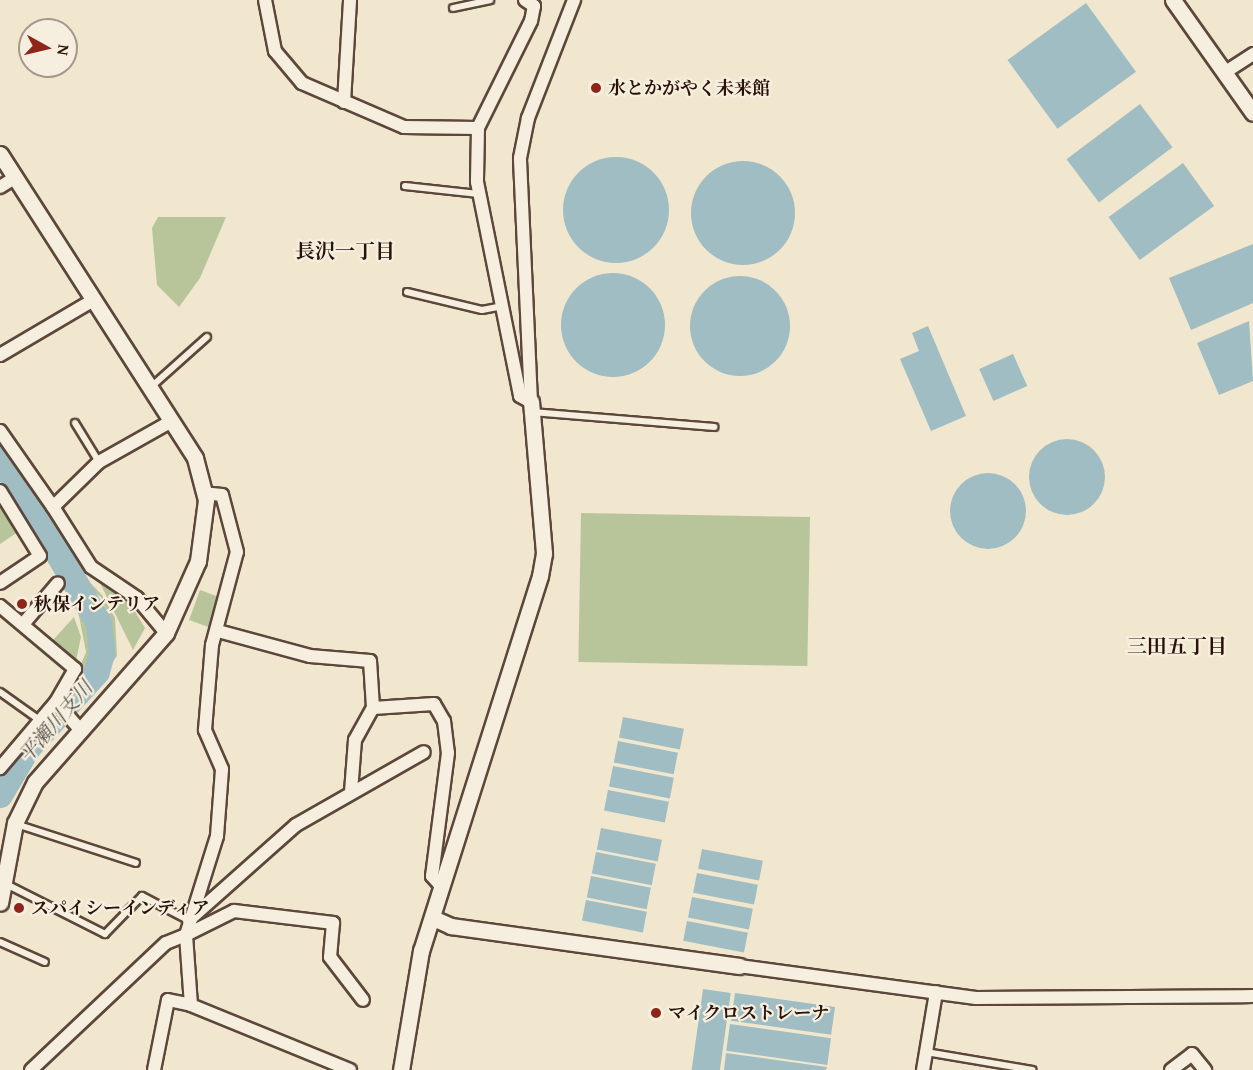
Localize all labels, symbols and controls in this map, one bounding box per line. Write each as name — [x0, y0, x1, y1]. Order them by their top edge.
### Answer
north arrow — [18, 18, 78, 78]
text: N — [51, 43, 76, 57]
place label: 水とかがやく未来館 — [608, 77, 770, 99]
marker: 水とかがやく未来館 — [589, 81, 603, 95]
district label: 長沢一丁目 — [295, 238, 395, 262]
place label: 秋保インテリア — [34, 593, 160, 615]
marker: 秋保インテリア — [15, 597, 29, 611]
district label: 三田五丁目 — [1127, 633, 1227, 657]
water label: 平瀬川支川 — [13, 675, 97, 767]
place label: スパイシーインディア — [31, 897, 211, 919]
marker: スパイシーインディア — [12, 901, 26, 915]
place label: マイクロストレーナ — [668, 1002, 830, 1024]
marker: マイクロストレーナ — [649, 1006, 663, 1020]

